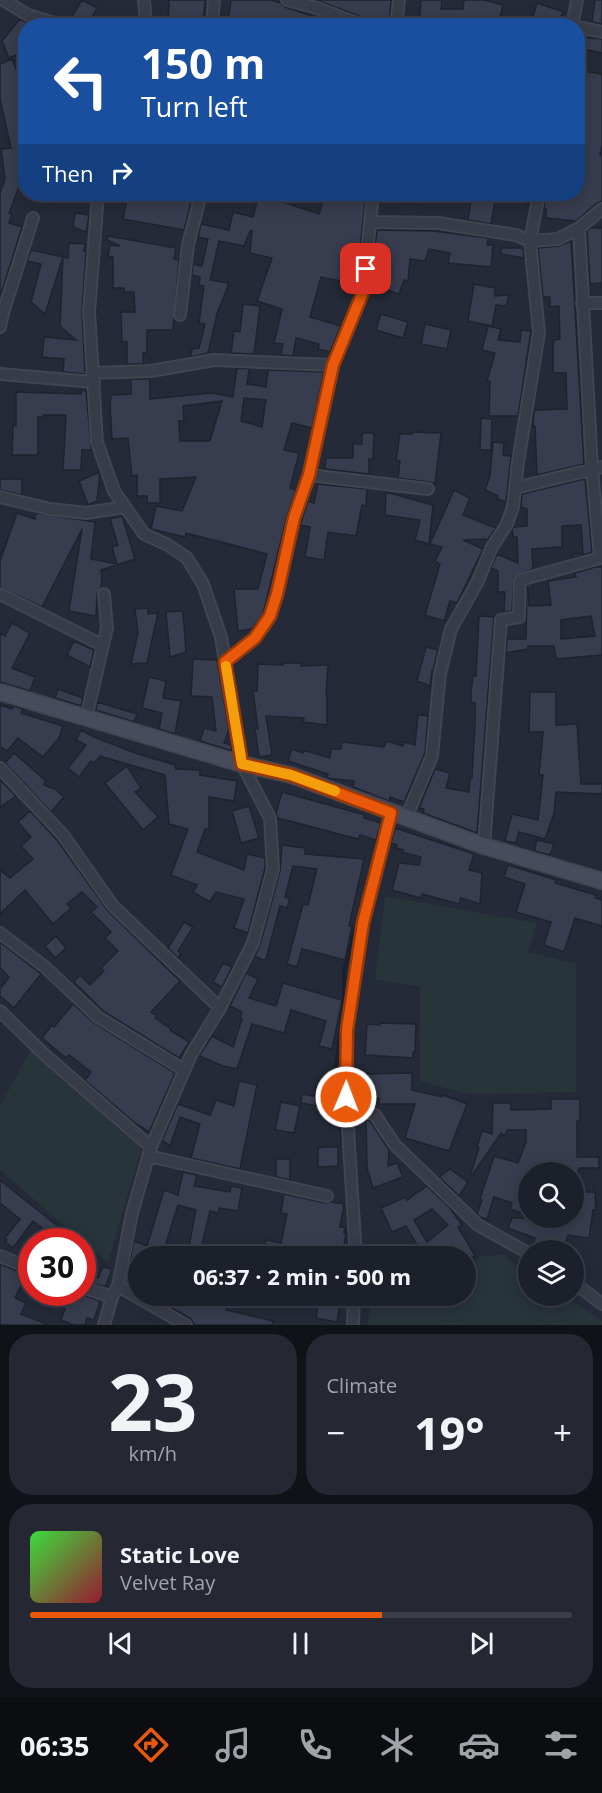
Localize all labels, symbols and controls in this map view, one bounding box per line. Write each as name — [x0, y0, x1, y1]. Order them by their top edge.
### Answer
text: 150 m — [141, 34, 265, 91]
icon: left — [42, 42, 120, 120]
text: Turn left — [141, 88, 248, 125]
icon: right — [105, 156, 138, 189]
text: Then — [42, 158, 93, 188]
pin — [340, 243, 391, 294]
icon: arrive — [349, 252, 382, 285]
position arrow — [314, 1065, 378, 1129]
map controls — [518, 1162, 584, 1306]
button: search — [518, 1162, 584, 1228]
speed limit sign: 30 — [18, 1228, 96, 1306]
button: layers — [518, 1240, 584, 1306]
text: 06:37 · 2 min · 500 m — [193, 1261, 411, 1291]
text: 23 — [108, 1348, 197, 1454]
text: Climate — [327, 1372, 397, 1399]
text: 19° — [414, 1402, 485, 1463]
text: − — [327, 1410, 345, 1455]
text: + — [553, 1410, 572, 1455]
text: km/h — [128, 1440, 177, 1467]
text: Static Love — [120, 1539, 240, 1569]
text: Velvet Ray — [120, 1569, 215, 1596]
icon: previous — [104, 1627, 137, 1660]
icon: pause — [284, 1627, 317, 1660]
icon: next — [465, 1627, 498, 1660]
icon: directions — [130, 1724, 172, 1766]
icon: music — [212, 1724, 254, 1766]
icon: phone — [294, 1724, 336, 1766]
icon: climate — [376, 1724, 418, 1766]
icon: car — [458, 1724, 500, 1766]
icon: filters — [540, 1724, 582, 1766]
text: 06:35 — [20, 1727, 89, 1764]

